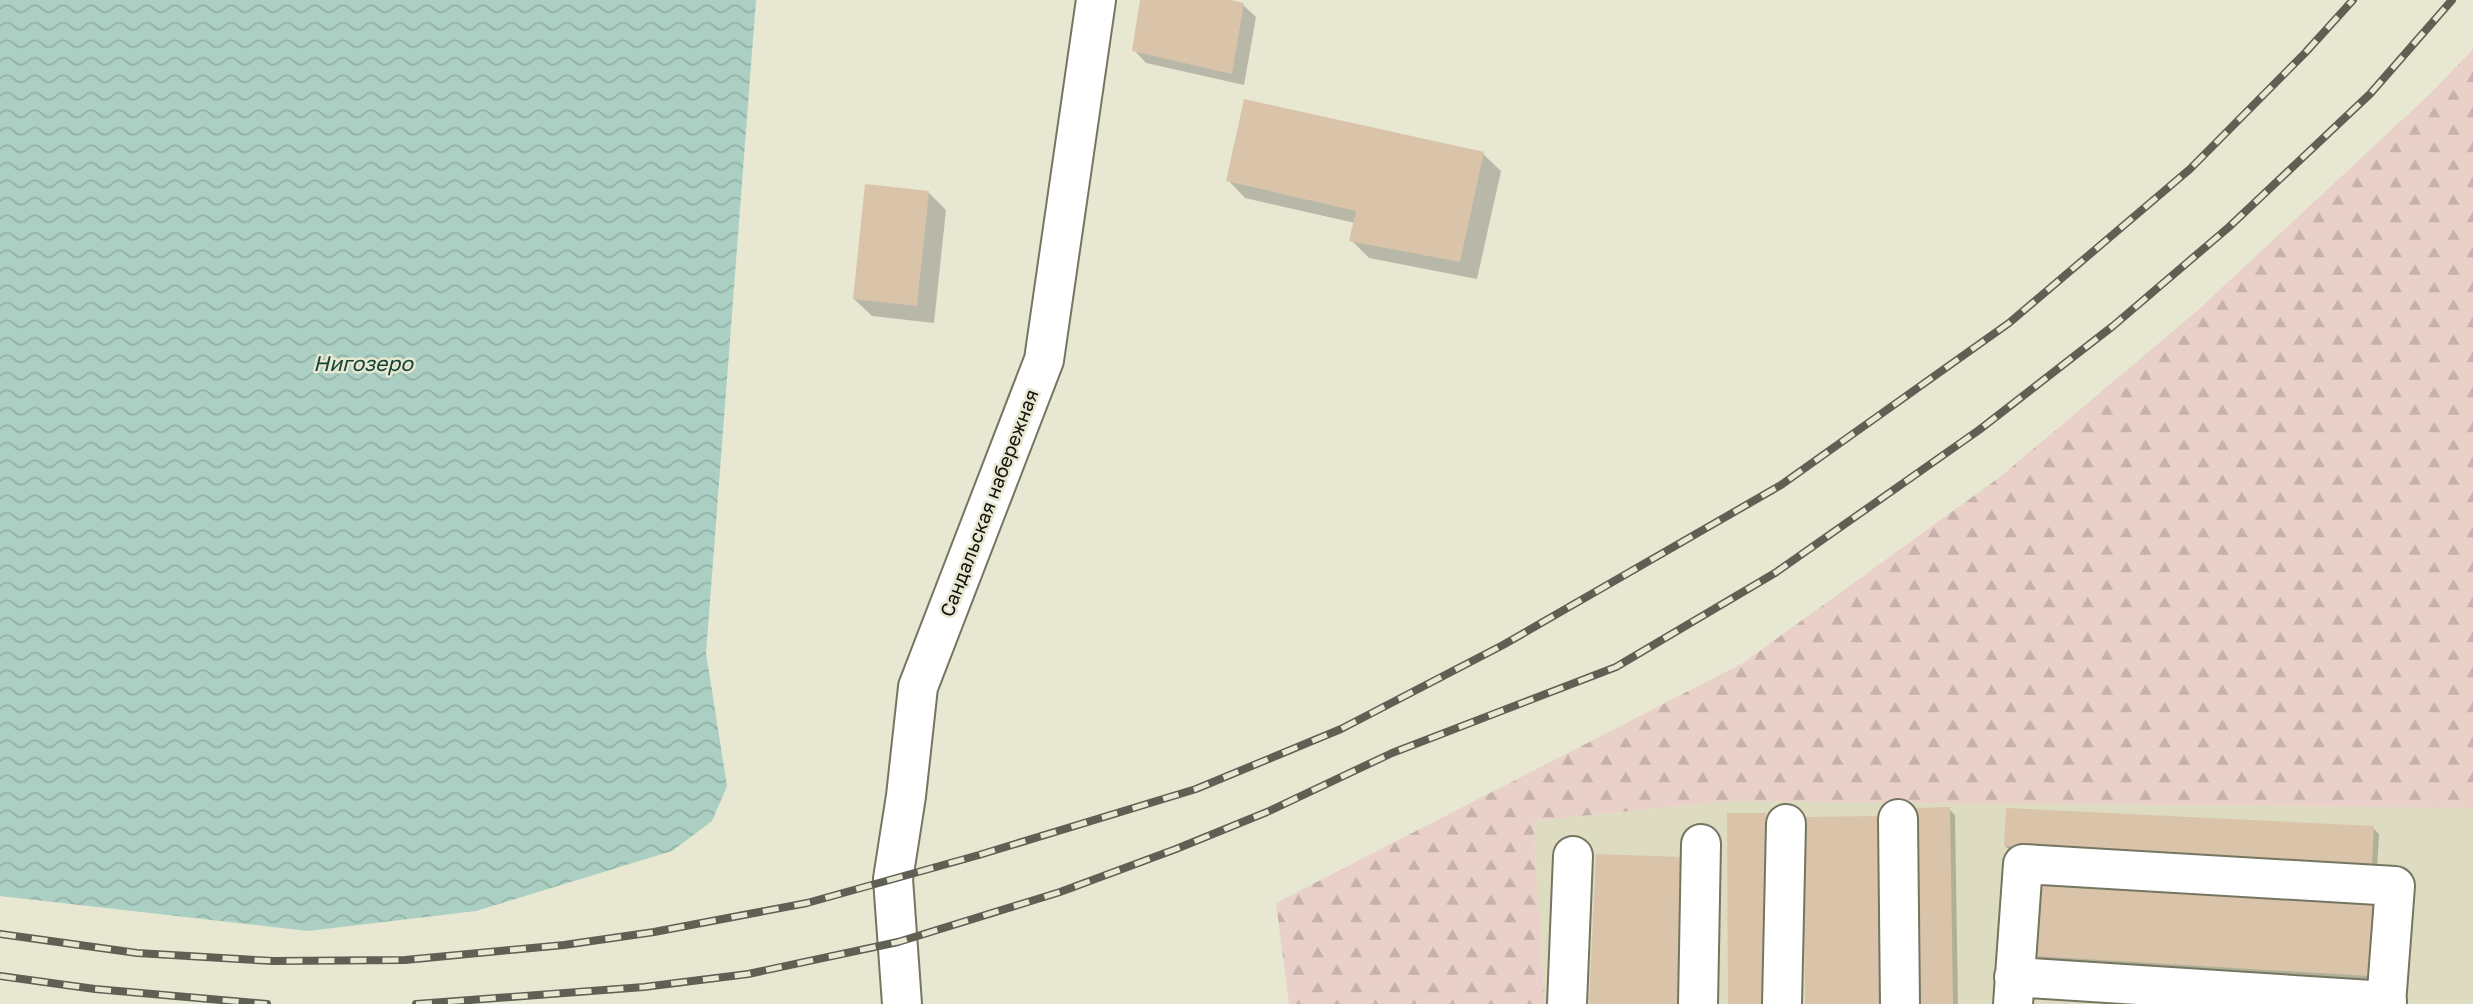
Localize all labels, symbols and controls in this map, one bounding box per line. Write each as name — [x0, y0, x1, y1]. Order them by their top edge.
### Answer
water label: Нигозеро — [313, 350, 414, 376]
street label: Сандальская набережная — [934, 386, 1043, 620]

